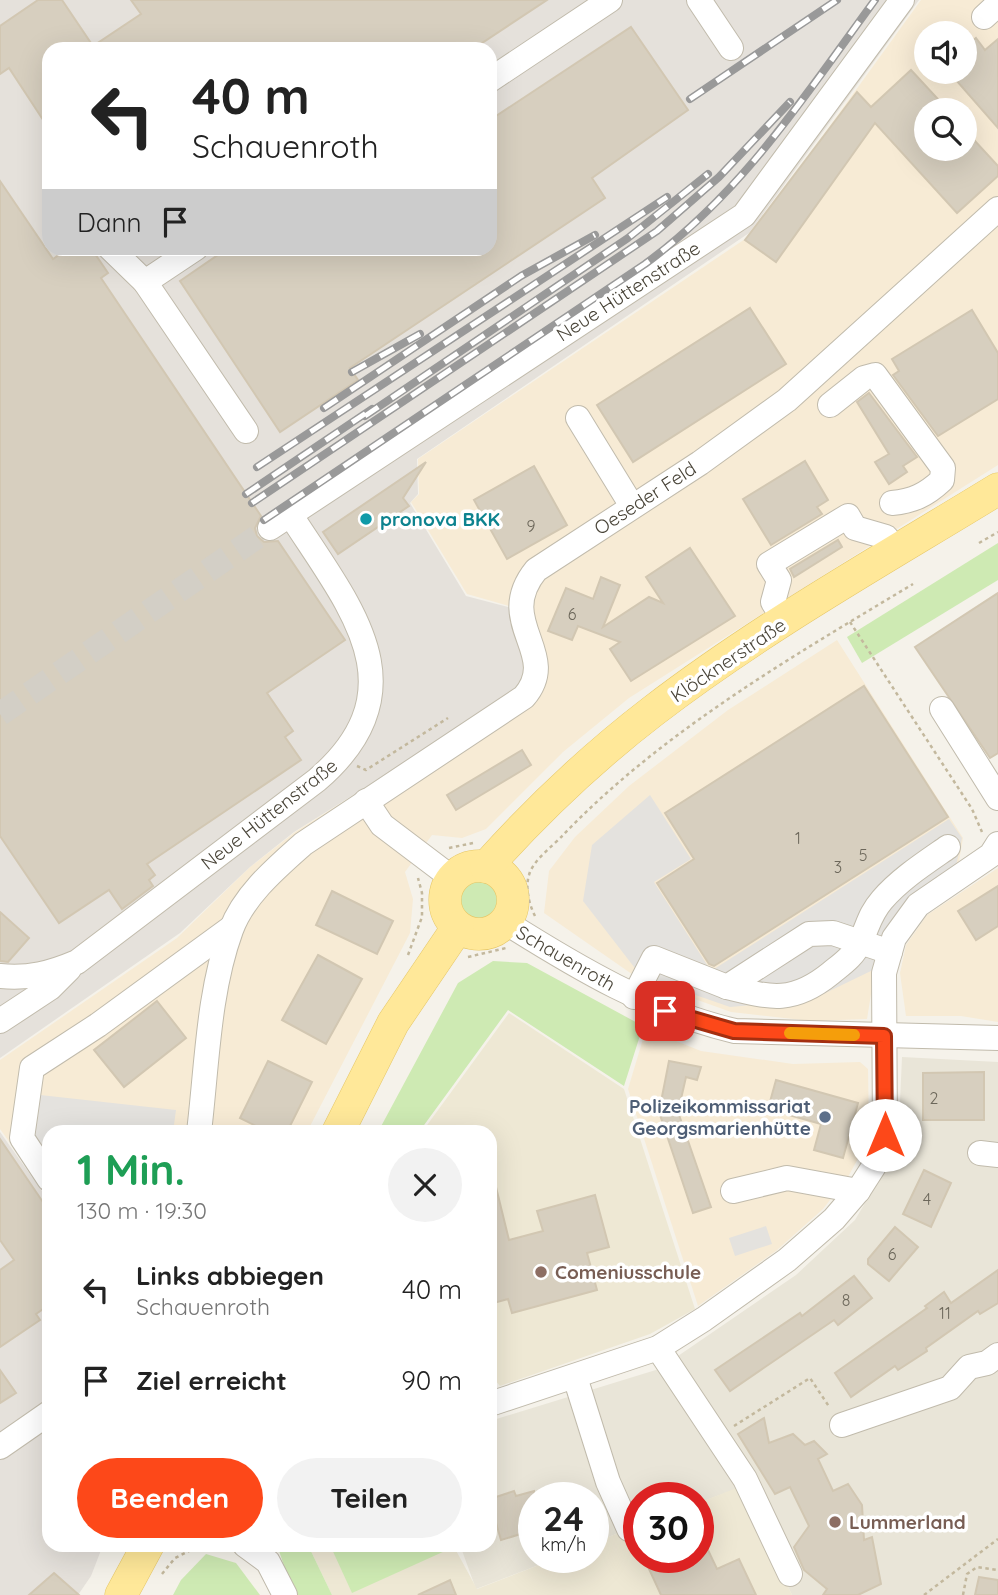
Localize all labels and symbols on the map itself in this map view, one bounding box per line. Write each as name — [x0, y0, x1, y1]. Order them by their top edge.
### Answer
street label: Neue Hüttenstraße — [552, 236, 704, 346]
street label: Oeseder Feld — [590, 456, 700, 540]
place label: pronova BKK — [380, 507, 500, 531]
marker: pronova BKK — [358, 511, 374, 527]
house number: 9 — [527, 516, 536, 536]
house number: 6 — [568, 604, 577, 624]
street label: Klöcknerstraße — [666, 613, 790, 707]
street label: Neue Hüttenstraße — [196, 753, 342, 875]
house number: 1 — [795, 828, 801, 848]
house number: 5 — [859, 845, 867, 865]
house number: 3 — [834, 857, 842, 877]
street label: Schauenroth — [512, 920, 620, 996]
pin — [635, 981, 695, 1041]
house number: 2 — [930, 1088, 939, 1108]
place label: Polizeikommissariat Georgsmarienhütte — [629, 1094, 811, 1140]
position arrow — [848, 1098, 922, 1172]
marker: Polizeikommissariat Georgsmarienhütte — [817, 1109, 833, 1125]
house number: 4 — [923, 1189, 931, 1209]
house number: 6 — [888, 1244, 897, 1264]
place label: Comeniusschule — [555, 1260, 701, 1284]
marker: Comeniusschule — [533, 1264, 549, 1280]
house number: 8 — [842, 1290, 850, 1310]
house number: 11 — [939, 1303, 951, 1323]
speed limit sign: 30 — [623, 1482, 714, 1573]
place label: Lummerland — [849, 1510, 966, 1534]
marker: Lummerland — [827, 1514, 843, 1530]

